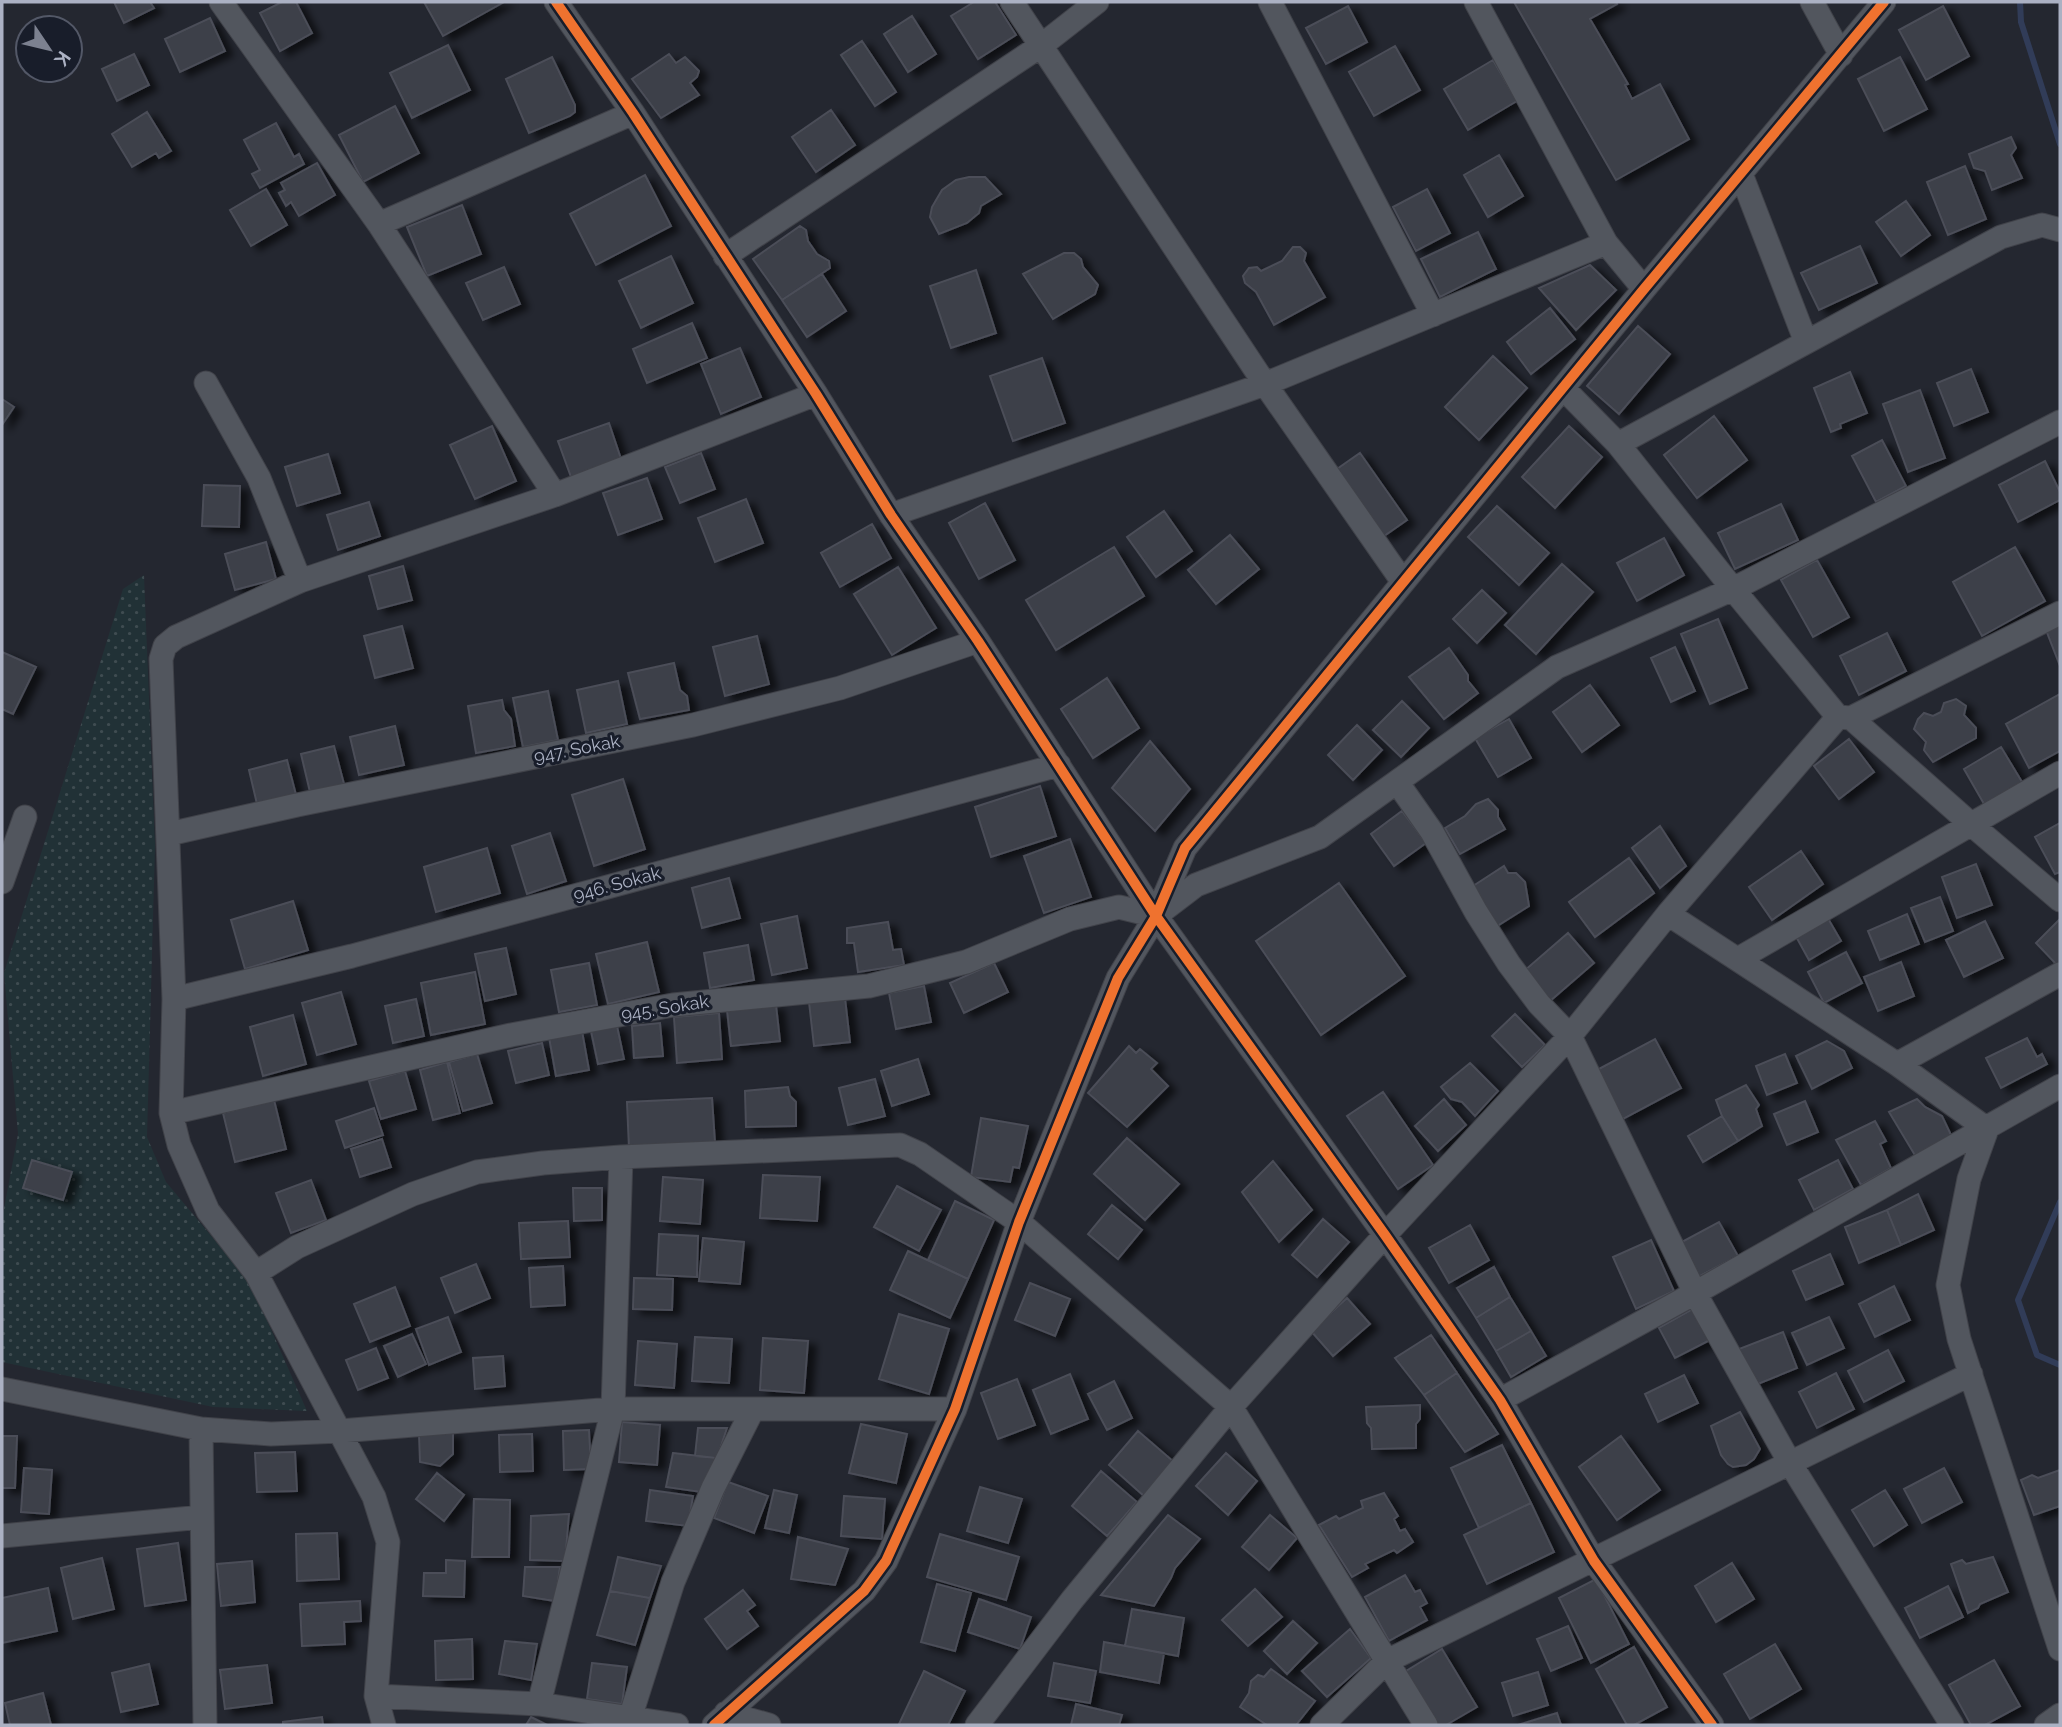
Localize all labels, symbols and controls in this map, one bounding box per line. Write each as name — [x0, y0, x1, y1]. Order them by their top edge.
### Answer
north arrow — [14, 14, 84, 84]
text: K — [50, 47, 76, 70]
street label: 947. Sokak — [532, 730, 622, 767]
street label: 946. Sokak — [571, 862, 663, 905]
street label: 945. Sokak — [619, 990, 711, 1025]

